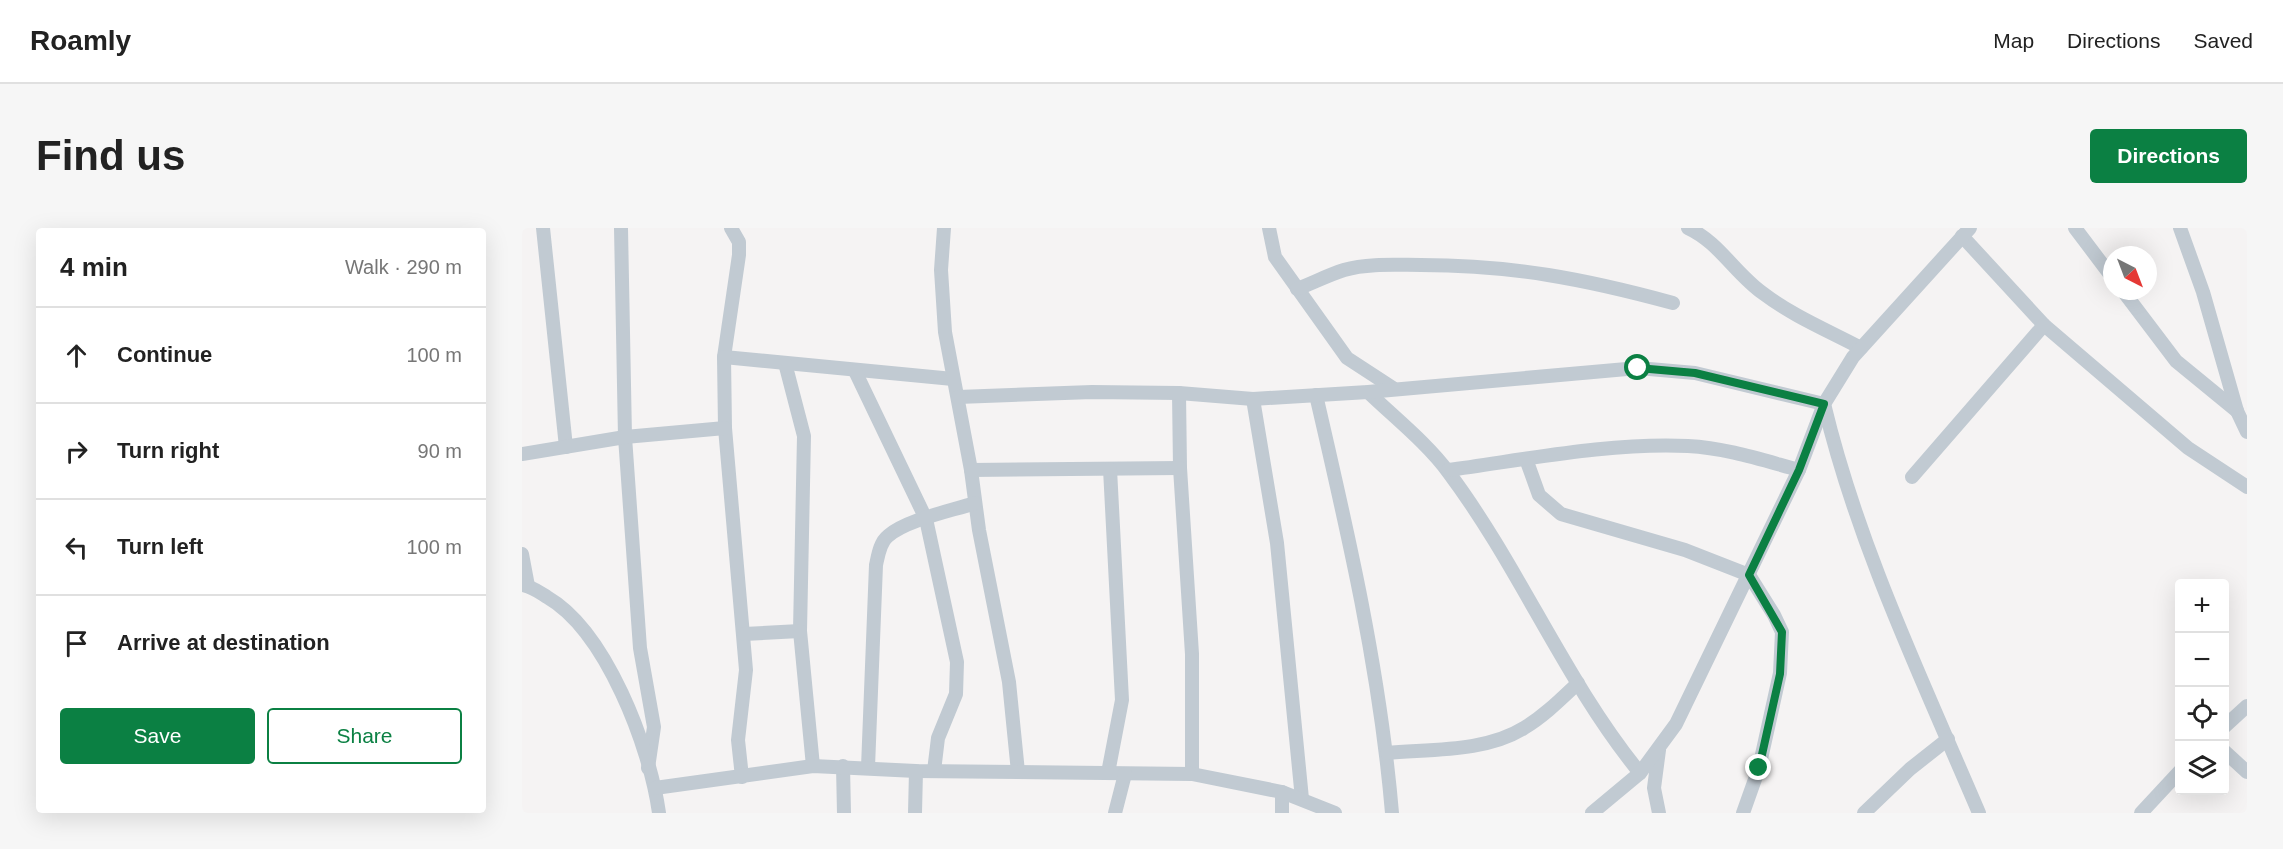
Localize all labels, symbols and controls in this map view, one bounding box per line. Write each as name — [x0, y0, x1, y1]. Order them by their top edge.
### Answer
text: Roamly — [30, 25, 131, 56]
text: Map — [1993, 29, 2034, 52]
text: Directions — [2067, 29, 2160, 52]
text: Saved — [2193, 29, 2253, 52]
button: Directions — [2090, 129, 2247, 183]
text: Find us — [36, 132, 185, 179]
north arrow — [2103, 246, 2157, 300]
text: 4 min — [60, 252, 128, 282]
text: Walk · 290 m — [345, 256, 462, 278]
icon: ahead — [60, 339, 93, 372]
text: Continue — [117, 342, 212, 367]
text: 100 m — [406, 344, 462, 366]
route start — [1624, 354, 1650, 380]
icon: right — [60, 435, 93, 468]
text: Turn right — [117, 438, 219, 463]
text: 90 m — [418, 440, 462, 462]
icon: left — [60, 531, 93, 564]
text: Turn left — [117, 534, 203, 559]
text: 100 m — [406, 536, 462, 558]
map controls — [2175, 579, 2229, 795]
button: + — [2175, 579, 2229, 633]
icon: arrive — [60, 627, 93, 660]
text: Arrive at destination — [117, 630, 330, 655]
button: − — [2175, 633, 2229, 687]
button: locate — [2175, 687, 2229, 741]
button: Save — [60, 708, 255, 764]
button: Share — [267, 708, 462, 764]
button: layers — [2175, 741, 2229, 795]
route end — [1745, 754, 1771, 780]

